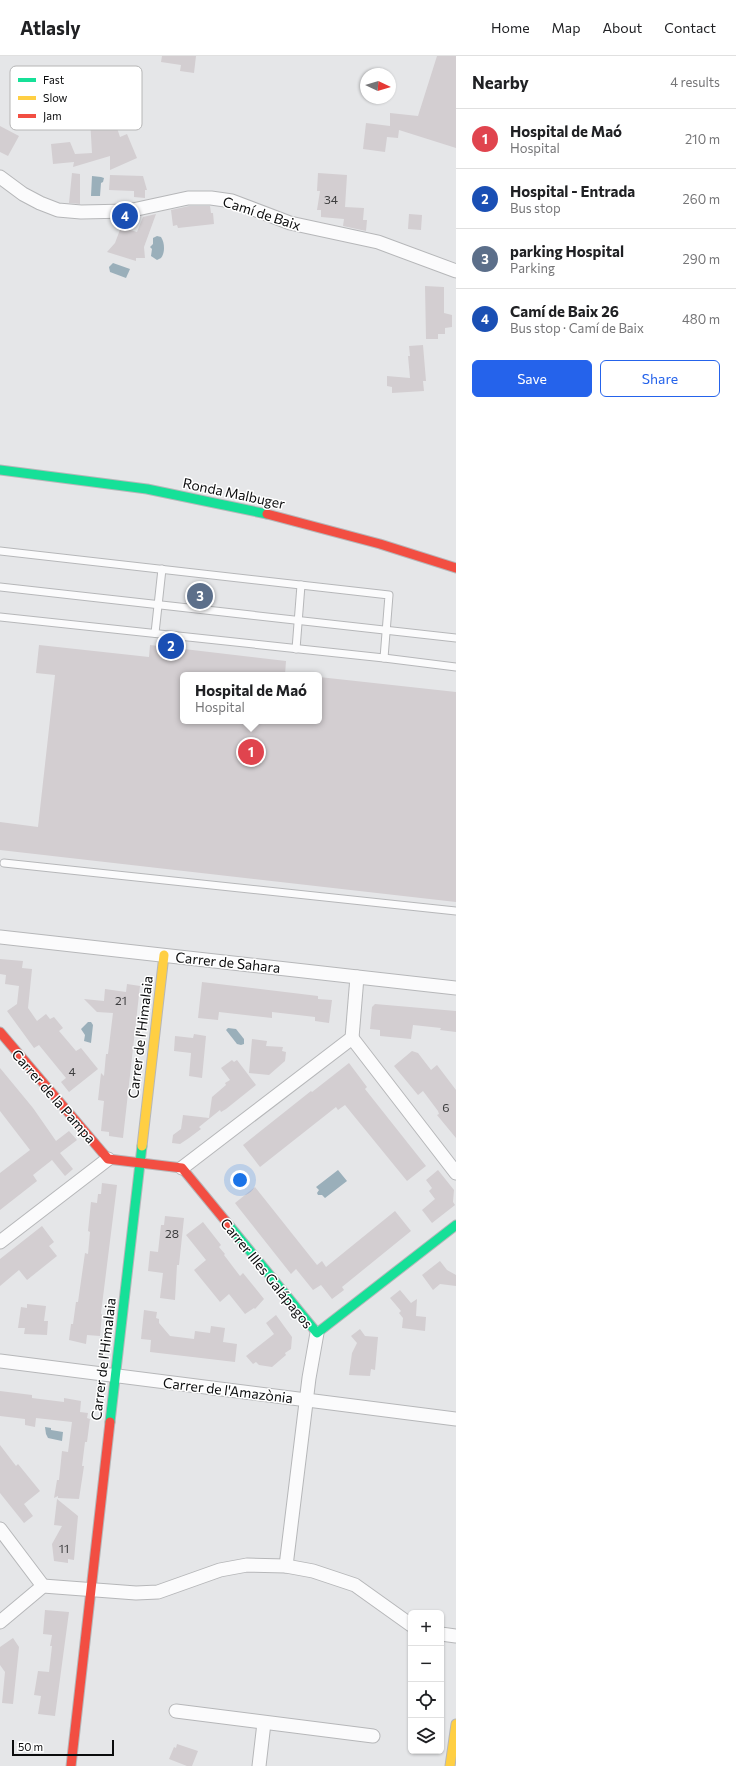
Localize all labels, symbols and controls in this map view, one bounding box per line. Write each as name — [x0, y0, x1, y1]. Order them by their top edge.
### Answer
text: Atlasly — [20, 16, 81, 39]
text: Home — [491, 19, 530, 36]
text: Map — [552, 19, 580, 36]
text: About — [602, 19, 642, 36]
text: Contact — [664, 19, 716, 36]
legend — [10, 66, 142, 130]
north arrow — [360, 68, 396, 104]
text: Nearby — [472, 72, 529, 93]
text: Fast — [43, 73, 65, 86]
text: 4 results — [670, 74, 720, 90]
text: Slow — [43, 91, 68, 104]
text: Jam — [43, 109, 62, 123]
text: Hospital de Maó — [510, 122, 622, 140]
text: 1 — [482, 131, 488, 147]
text: 210 m — [685, 131, 720, 147]
text: Hospital — [510, 140, 560, 156]
text: Hospital - Entrada — [510, 182, 635, 200]
text: 2 — [481, 191, 489, 207]
text: 260 m — [683, 191, 720, 207]
street label: Camí de Baix — [221, 192, 304, 234]
house number: 34 — [324, 192, 338, 206]
text: Bus stop — [510, 200, 561, 216]
pin: 4 — [112, 201, 138, 231]
text: parking Hospital — [510, 242, 624, 260]
text: 3 — [481, 251, 489, 267]
text: 290 m — [683, 251, 720, 267]
text: Parking — [510, 260, 555, 276]
text: Camí de Baix 26 — [510, 302, 619, 320]
text: 4 — [481, 311, 489, 327]
text: 480 m — [682, 311, 720, 327]
text: Bus stop · Camí de Baix — [510, 320, 644, 336]
button: Save — [472, 360, 592, 397]
button: Share — [600, 360, 720, 397]
street label: Ronda Malbuger — [181, 474, 287, 512]
pin: 3 — [187, 581, 213, 611]
pin: 2 — [158, 631, 184, 661]
popup — [180, 672, 322, 724]
text: Hospital de Maó — [195, 681, 307, 699]
text: Hospital — [195, 699, 245, 715]
pin: 1 — [238, 737, 264, 767]
street label: Carrer de Sahara — [175, 948, 281, 976]
street label: Carrer de l'Himalaia — [124, 975, 156, 1099]
house number: 21 — [115, 993, 127, 1007]
street label: Carrer de la Pampa — [8, 1045, 100, 1147]
house number: 4 — [68, 1064, 76, 1078]
house number: 6 — [442, 1100, 450, 1114]
your location — [230, 1170, 250, 1190]
street label: Carrer Illes Galápagos — [217, 1214, 317, 1332]
house number: 28 — [165, 1226, 179, 1240]
street label: Carrer de l'Himalaia — [87, 1297, 119, 1421]
street label: Carrer de l'Amazònia — [162, 1374, 294, 1406]
house number: 11 — [59, 1541, 69, 1555]
map controls — [408, 1610, 444, 1754]
button: + — [408, 1610, 444, 1646]
button: − — [408, 1646, 444, 1682]
button: locate — [408, 1682, 444, 1718]
button: layers — [408, 1718, 444, 1754]
scale bar — [12, 1738, 114, 1757]
text: 50 m — [18, 1740, 43, 1753]

